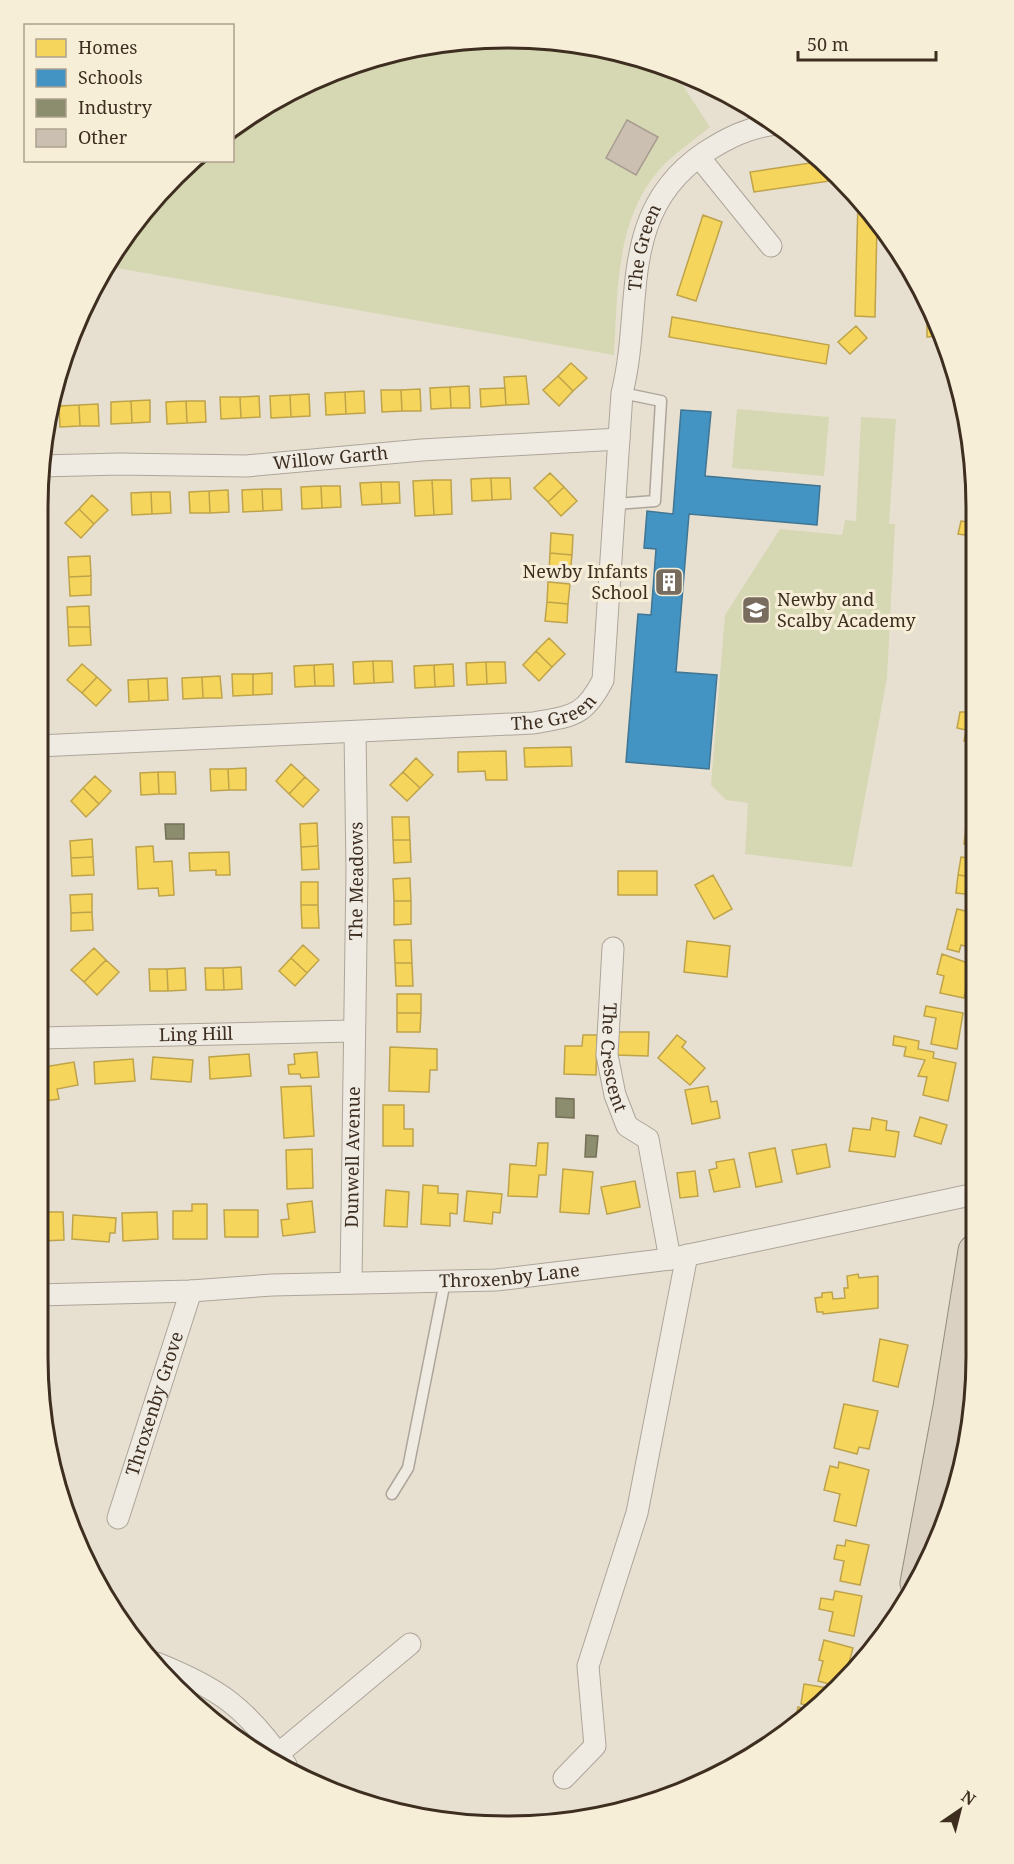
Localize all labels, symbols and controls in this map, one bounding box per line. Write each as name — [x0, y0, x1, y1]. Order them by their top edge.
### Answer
legend — [24, 24, 234, 162]
scale bar — [798, 24, 936, 62]
text: 50 m — [807, 32, 849, 56]
text: Homes — [78, 35, 137, 59]
text: Schools — [78, 65, 143, 89]
text: Industry — [78, 95, 153, 119]
text: Other — [78, 125, 128, 149]
street label: The Green — [622, 199, 666, 292]
street label: Willow Garth — [272, 440, 389, 474]
place label: Newby Infants School — [523, 559, 648, 604]
building icon: Newby Infants School — [653, 566, 685, 598]
place label: Newby and Scalby Academy — [777, 587, 917, 632]
school or university icon: Newby and Scalby Academy — [740, 594, 772, 626]
street label: The Green — [510, 689, 601, 735]
street label: The Meadows — [343, 822, 368, 940]
street label: The Crescent — [596, 1002, 633, 1115]
street label: Ling Hill — [159, 1021, 234, 1046]
street label: Dunwell Avenue — [339, 1086, 365, 1228]
street label: Throxenby Lane — [439, 1257, 581, 1292]
street label: Throxenby Grove — [119, 1328, 188, 1479]
north arrow — [930, 1780, 990, 1840]
text: N — [957, 1785, 980, 1811]

